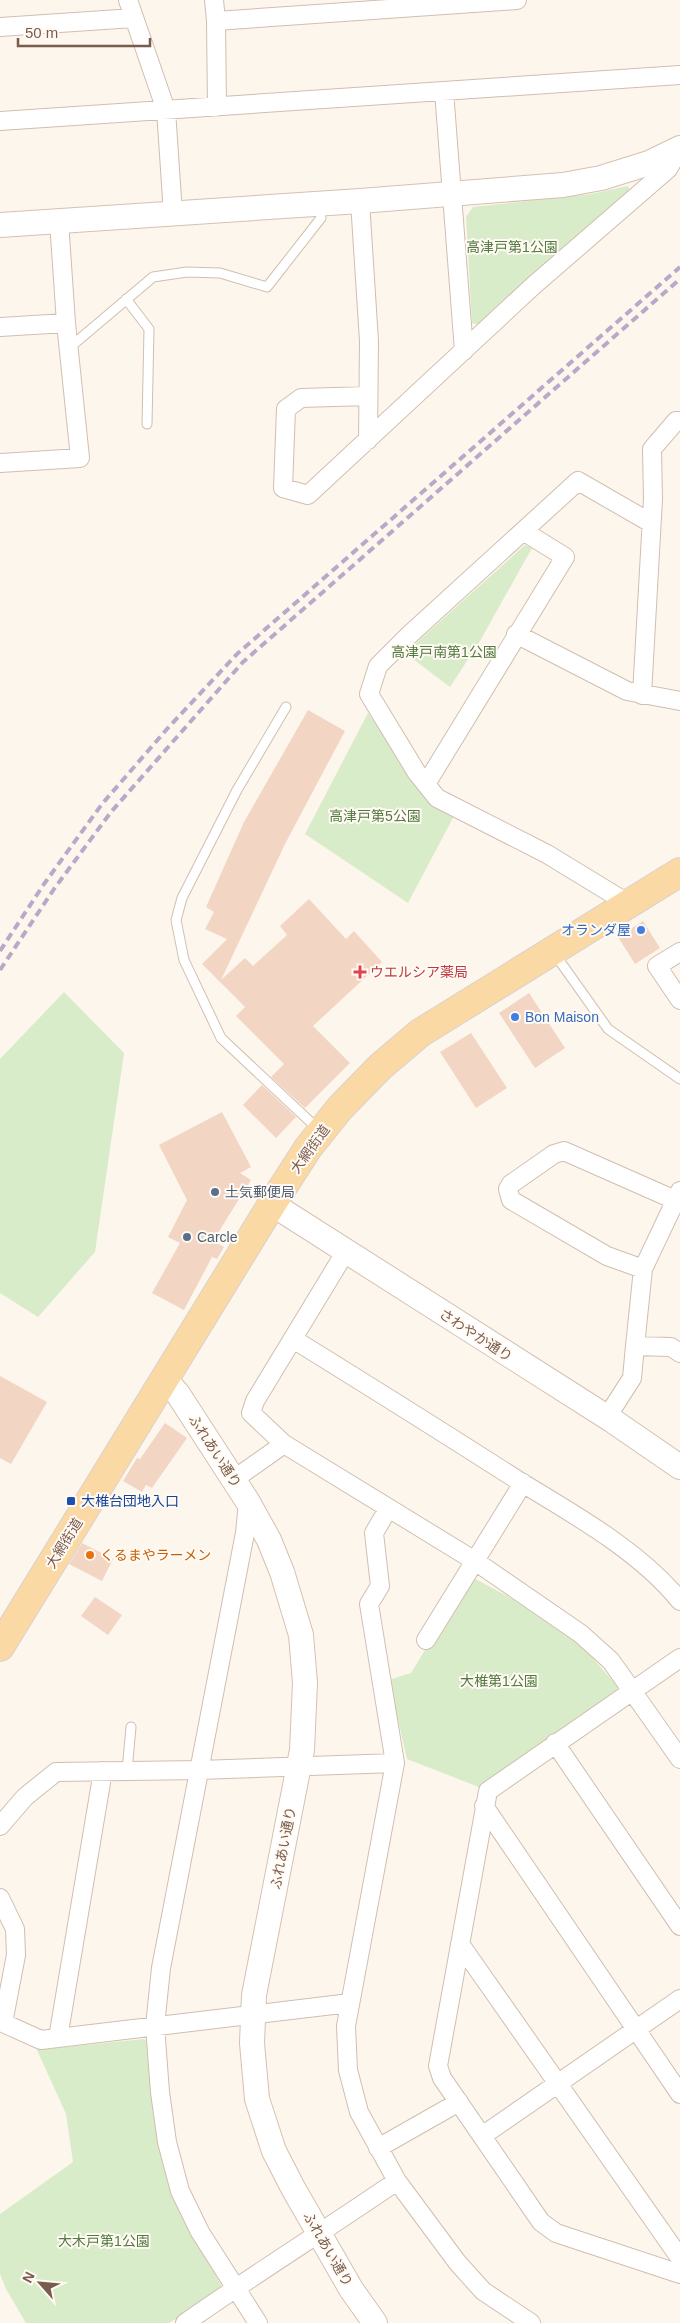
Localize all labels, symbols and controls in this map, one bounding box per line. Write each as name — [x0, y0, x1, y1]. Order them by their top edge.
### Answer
scale bar — [18, 15, 150, 47]
text: 50 m — [25, 24, 58, 41]
park label: 高津戸第1公園 — [466, 239, 558, 255]
park label: 高津戸南第1公園 — [391, 644, 497, 660]
park label: 高津戸第5公園 — [329, 808, 421, 824]
place label: オランダ屋 — [561, 922, 631, 938]
marker: オランダ屋 — [635, 924, 647, 936]
place label: ウエルシア薬局 — [370, 964, 468, 980]
marker: ウエルシア薬局 — [354, 966, 366, 978]
place label: Bon Maison — [525, 1009, 599, 1025]
marker: Bon Maison — [509, 1011, 521, 1023]
street label: 大網街道 — [287, 1122, 333, 1176]
place label: 土気郵便局 — [225, 1184, 295, 1200]
marker: 土気郵便局 — [209, 1186, 221, 1198]
place label: Carcle — [197, 1229, 238, 1245]
marker: Carcle — [181, 1231, 193, 1243]
street label: さわやか通り — [436, 1305, 516, 1365]
street label: ふれあい通り — [185, 1411, 245, 1491]
place label: 大椎台団地入口 — [81, 1493, 179, 1509]
marker: 大椎台団地入口 — [65, 1495, 77, 1507]
street label: 大網街道 — [42, 1515, 86, 1571]
place label: くるまやラーメン — [100, 1547, 211, 1563]
marker: くるまやラーメン — [84, 1549, 96, 1561]
park label: 大椎第1公園 — [460, 1673, 538, 1689]
street label: ふれあい通り — [267, 1805, 299, 1891]
street label: ふれあい通り — [300, 2209, 356, 2289]
park label: 大木戸第1公園 — [58, 2233, 150, 2249]
north arrow — [15, 2258, 65, 2308]
text: N — [19, 2269, 38, 2285]

